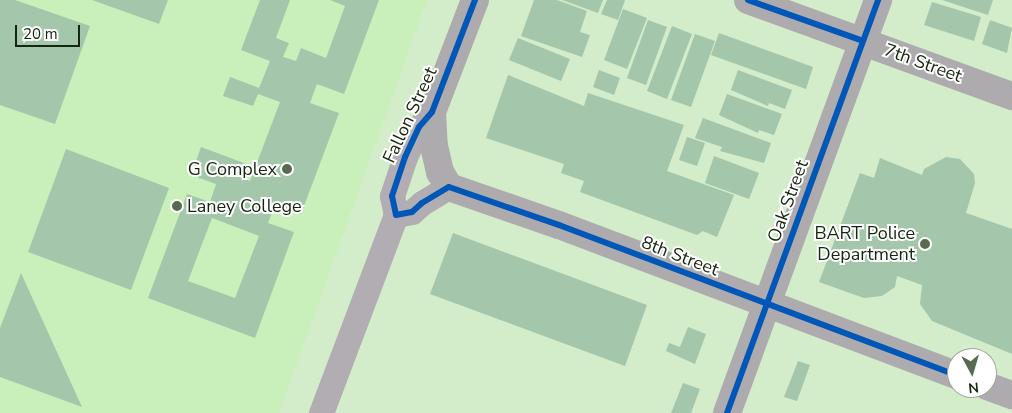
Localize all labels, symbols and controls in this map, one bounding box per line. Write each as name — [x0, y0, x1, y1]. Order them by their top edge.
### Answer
scale bar — [18, 15, 82, 47]
text: 20 m — [23, 24, 58, 44]
street label: 7th Street — [881, 39, 965, 87]
street label: Fallon Street — [378, 63, 442, 167]
street label: Oak Street — [763, 157, 813, 245]
place label: G Complex — [188, 158, 277, 180]
marker: G Complex — [281, 163, 293, 175]
place label: Laney College — [187, 195, 302, 217]
marker: Laney College — [171, 200, 183, 212]
place label: BART Police Department — [814, 223, 915, 266]
street label: 8th Street — [638, 231, 722, 281]
marker: BART Police Department — [919, 238, 931, 250]
north arrow — [947, 348, 997, 398]
text: N — [967, 377, 980, 397]

